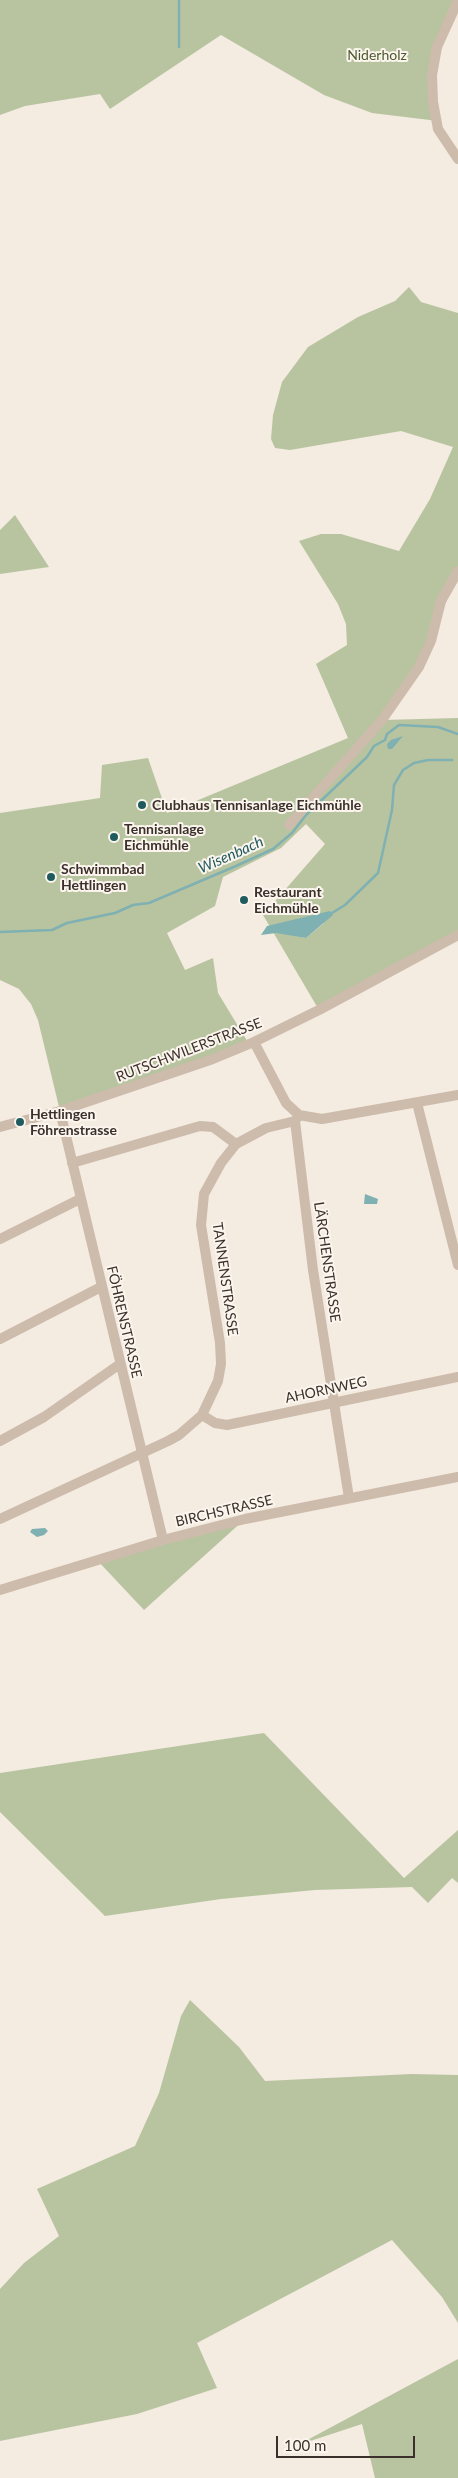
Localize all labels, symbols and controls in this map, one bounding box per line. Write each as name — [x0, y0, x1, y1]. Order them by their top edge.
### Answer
park label: Niderholz — [347, 47, 407, 63]
place label: Clubhaus Tennisanlage Eichmühle — [152, 797, 361, 813]
marker: Clubhaus Tennisanlage Eichmühle — [136, 799, 148, 811]
place label: Tennisanlage Eichmühle — [124, 821, 204, 854]
marker: Tennisanlage Eichmühle — [108, 831, 120, 843]
water label: Wisenbach — [196, 833, 266, 877]
place label: Schwimmbad Hettlingen — [61, 861, 144, 894]
marker: Schwimmbad Hettlingen — [45, 871, 57, 883]
place label: Restaurant Eichmühle — [254, 884, 322, 916]
marker: Restaurant Eichmühle — [238, 894, 250, 906]
street label: RUTSCHWILERSTRASSE — [114, 1014, 264, 1086]
place label: Hettlingen Föhrenstrasse — [30, 1106, 117, 1138]
marker: Hettlingen Föhrenstrasse — [14, 1116, 26, 1128]
street label: LÄRCHENSTRASSE — [310, 1201, 344, 1323]
street label: TANNENSTRASSE — [209, 1221, 241, 1337]
street label: FÖHRENSTRASSE — [103, 1264, 145, 1380]
street label: AHORNWEG — [283, 1373, 369, 1407]
street label: BIRCHSTRASSE — [174, 1492, 274, 1530]
scale bar — [278, 2426, 417, 2458]
text: 100 m — [284, 2436, 326, 2454]

